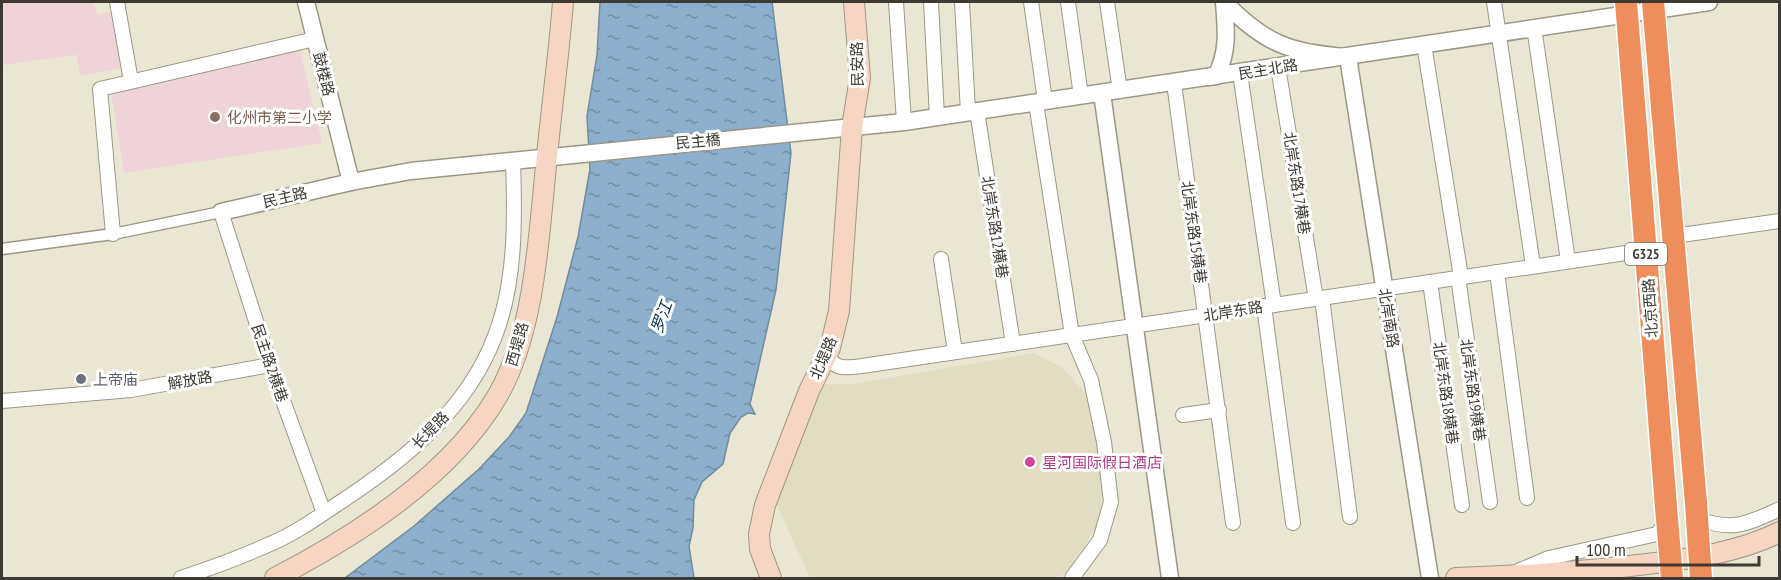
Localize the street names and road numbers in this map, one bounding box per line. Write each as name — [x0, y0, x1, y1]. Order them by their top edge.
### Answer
street label: 民安路 — [847, 41, 867, 87]
street label: 鼓楼路 — [309, 50, 339, 98]
street label: 民主北路 — [1237, 55, 1299, 83]
street label: 民主橋 — [675, 130, 721, 152]
street label: 北岸东路17横巷 — [1280, 130, 1314, 236]
street label: 北岸东路12横巷 — [978, 174, 1012, 280]
street label: 北岸东路15横巷 — [1177, 179, 1211, 285]
street label: 民主路 — [261, 183, 309, 211]
road number: G325 — [1625, 243, 1667, 265]
street label: 北京西路 — [1638, 277, 1662, 339]
street label: 北岸南路 — [1375, 287, 1403, 349]
street label: 北岸东路 — [1202, 297, 1264, 325]
street label: 西堤路 — [502, 320, 532, 368]
street label: 民主路2横巷 — [248, 321, 292, 405]
street label: 北堤路 — [805, 334, 841, 382]
street label: 北岸东路19横巷 — [1456, 337, 1490, 443]
street label: 北岸东路18横巷 — [1429, 340, 1463, 446]
street label: 解放路 — [166, 367, 214, 393]
street label: 长堤路 — [408, 407, 452, 453]

